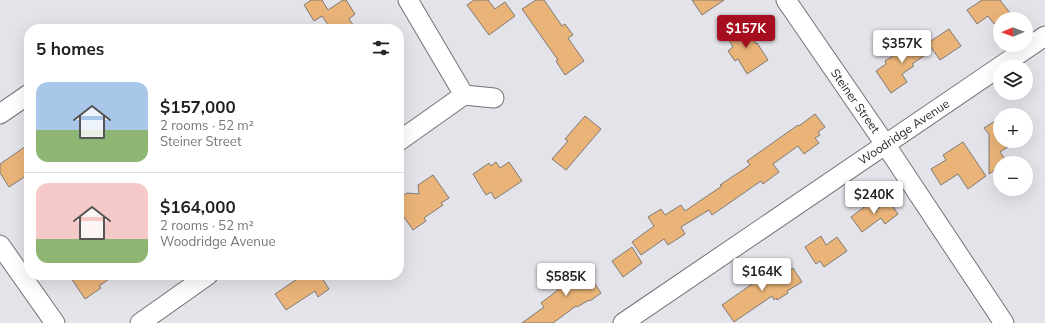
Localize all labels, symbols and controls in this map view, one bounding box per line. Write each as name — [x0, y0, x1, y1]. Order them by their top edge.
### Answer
north arrow — [993, 12, 1033, 52]
map controls — [993, 12, 1033, 196]
pin: $157K — [718, 15, 774, 49]
text: $157K — [726, 20, 766, 36]
pin: $357K — [874, 30, 930, 64]
text: $357K — [882, 35, 922, 51]
icon: filters — [370, 37, 392, 59]
text: 5 homes — [36, 38, 104, 59]
button: layers — [993, 60, 1033, 100]
street label: Steiner Street — [828, 66, 883, 136]
text: $157,000 — [160, 96, 236, 117]
street label: Woodridge Avenue — [855, 96, 952, 168]
icon: home — [68, 98, 116, 146]
button: + — [993, 108, 1033, 148]
text: 2 rooms · 52 m² — [160, 117, 254, 133]
text: Steiner Street — [160, 133, 241, 149]
button: − — [993, 156, 1033, 196]
pin: $240K — [846, 181, 902, 215]
text: $240K — [854, 186, 894, 202]
text: $164,000 — [160, 196, 236, 217]
icon: home — [68, 199, 116, 247]
text: 2 rooms · 52 m² — [160, 217, 254, 233]
text: Woodridge Avenue — [160, 233, 276, 249]
pin: $164K — [734, 258, 790, 292]
pin: $585K — [538, 263, 594, 297]
text: $164K — [742, 263, 782, 279]
text: $585K — [546, 268, 586, 284]

